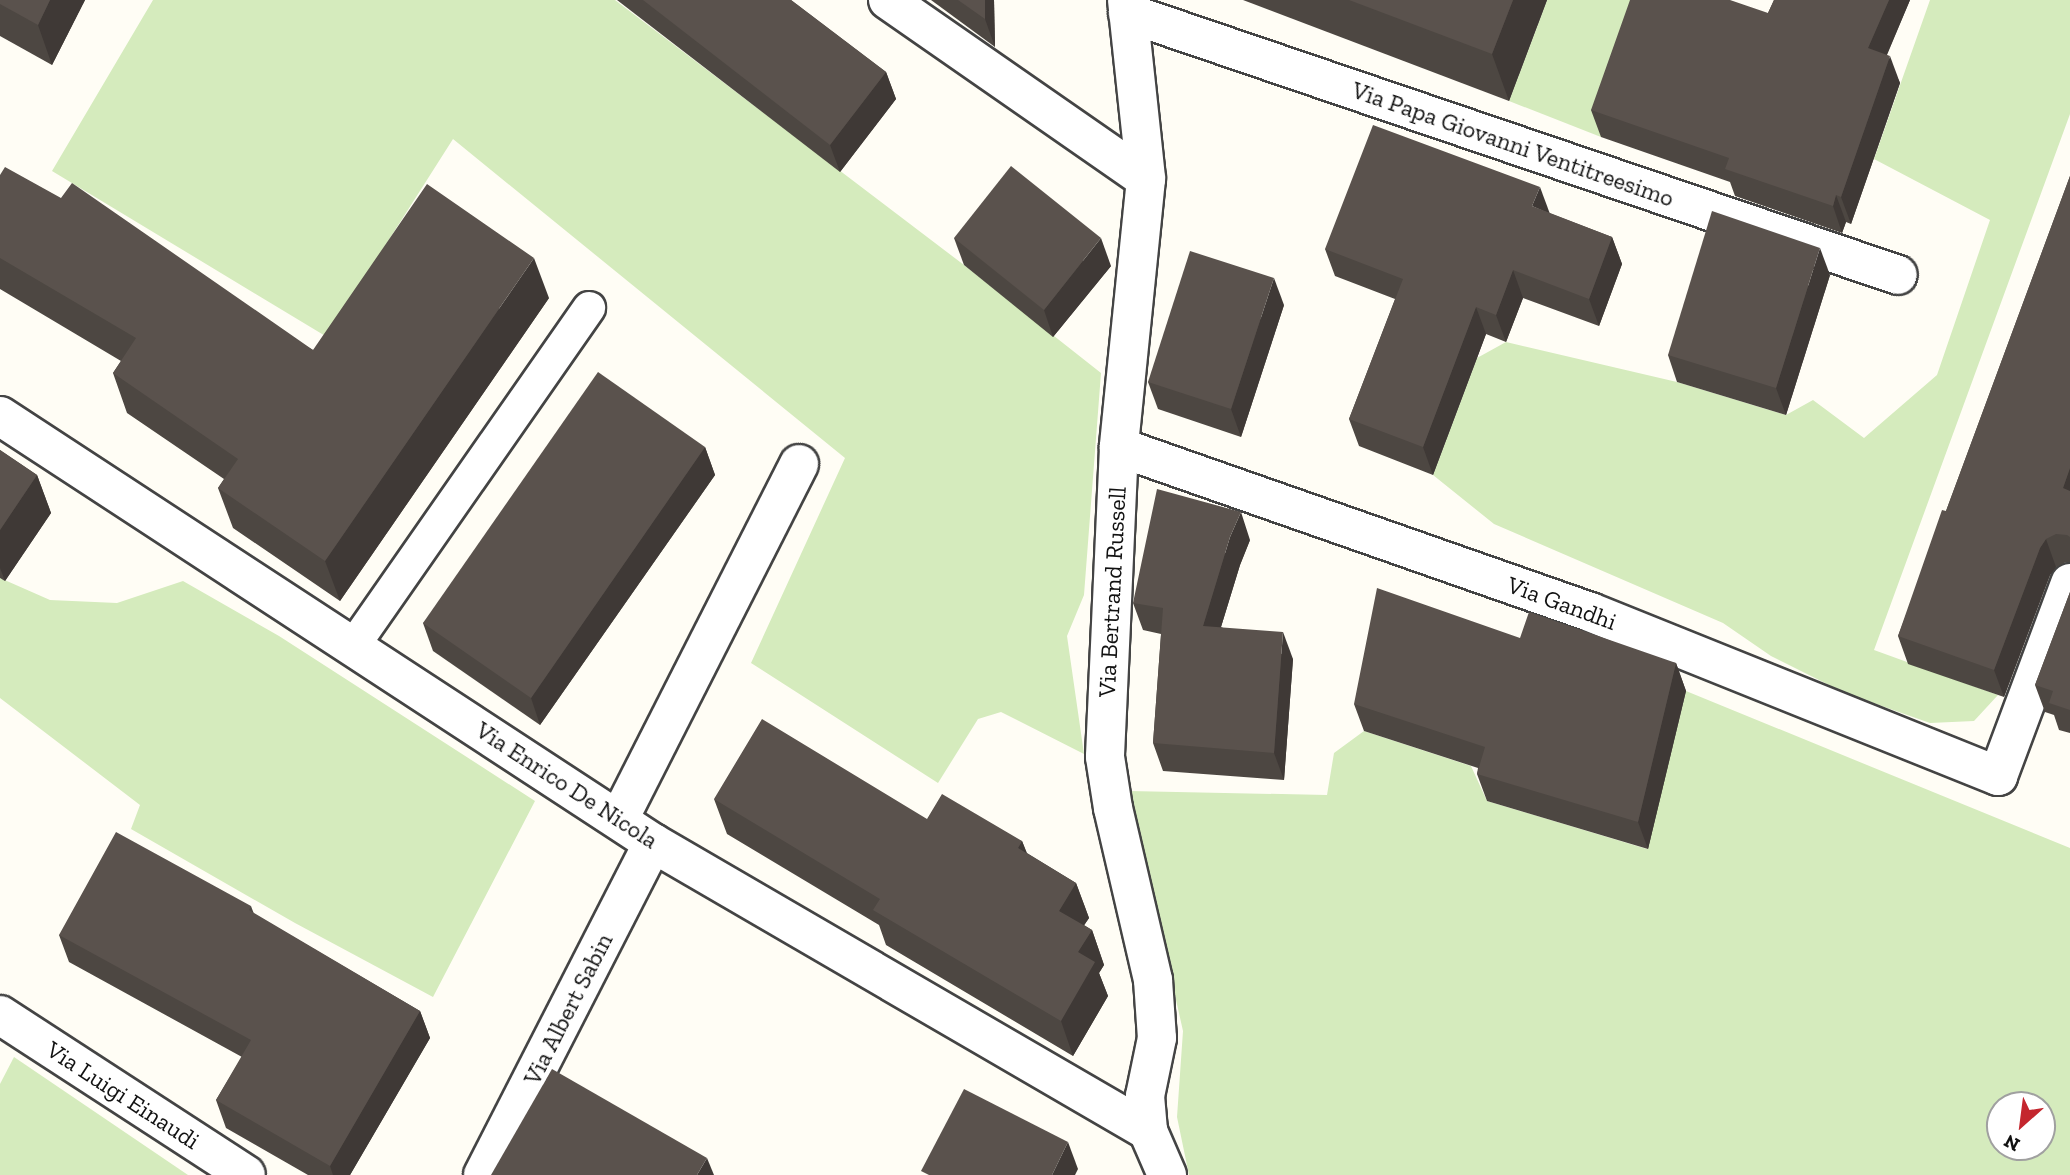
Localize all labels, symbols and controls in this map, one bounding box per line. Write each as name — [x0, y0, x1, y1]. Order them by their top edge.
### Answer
street label: Via Papa Giovanni Ventitreesimo — [1348, 75, 1678, 213]
street label: Via Bertrand Russell — [1092, 486, 1132, 698]
street label: Via Gandhi — [1503, 570, 1621, 636]
street label: Via Enrico De Nicola — [471, 715, 663, 855]
street label: Via Albert Sabin — [517, 928, 619, 1090]
street label: Via Luigi Einaudi — [41, 1035, 205, 1155]
north arrow — [1986, 1091, 2056, 1161]
text: N — [2000, 1130, 2024, 1157]

